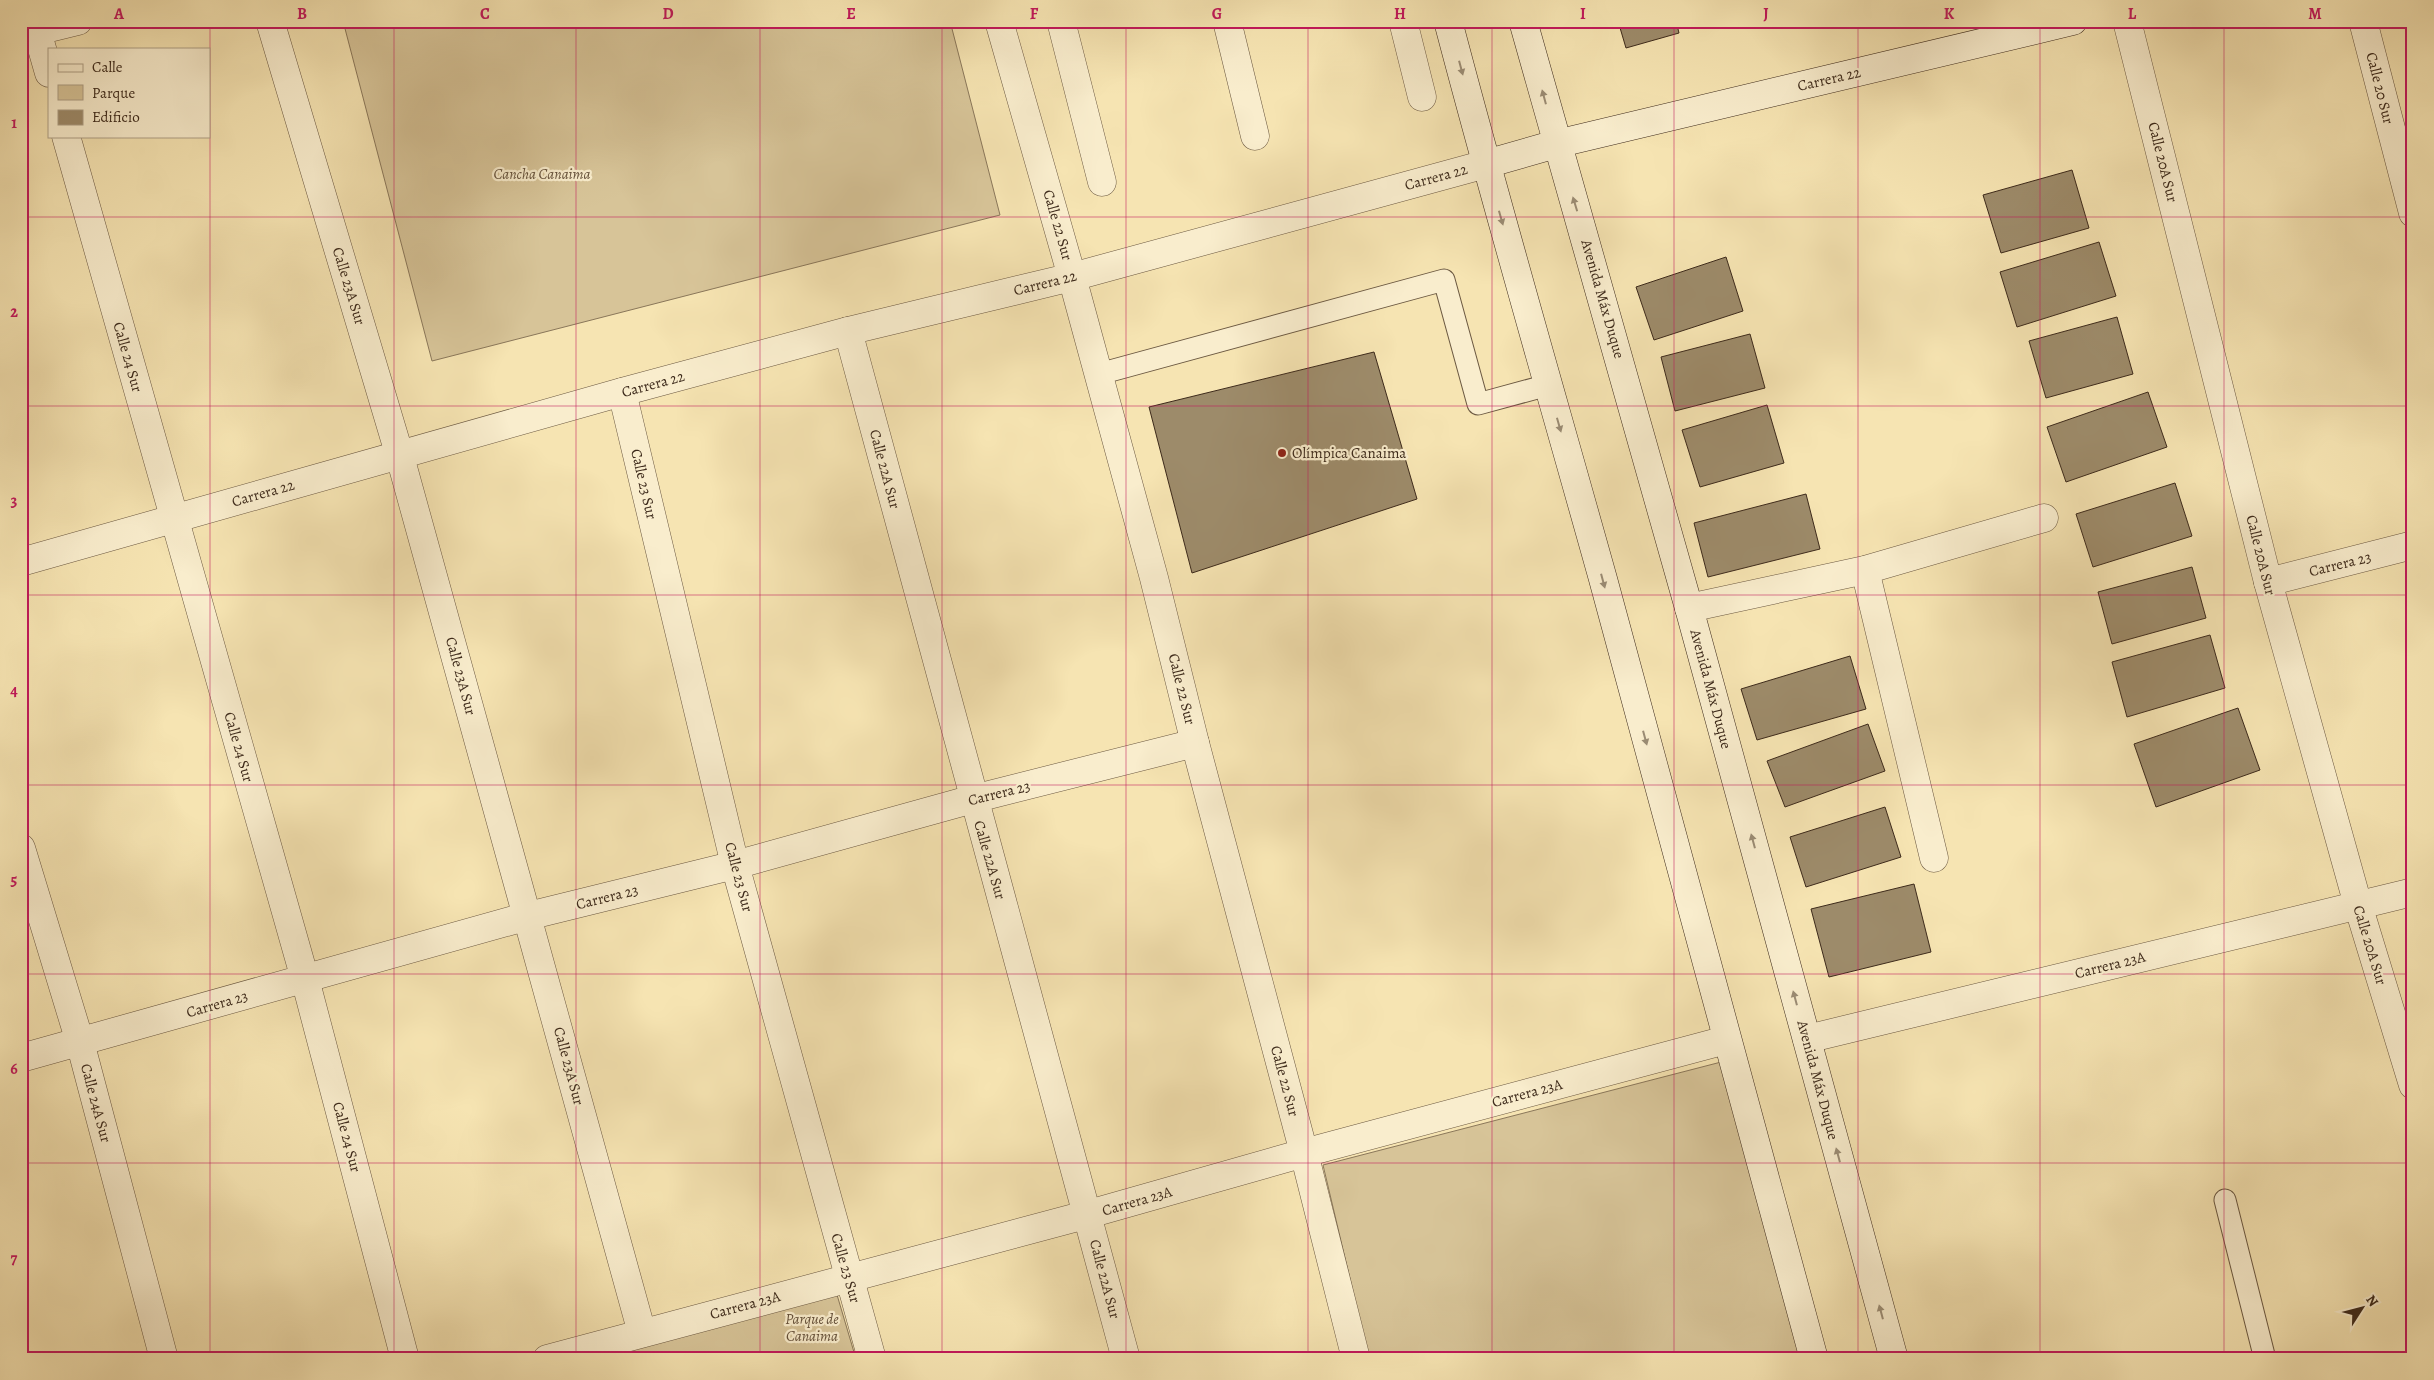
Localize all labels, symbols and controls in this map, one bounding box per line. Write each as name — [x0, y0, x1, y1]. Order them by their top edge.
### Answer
text: A — [113, 3, 125, 25]
text: B — [297, 3, 307, 25]
text: C — [480, 3, 490, 25]
text: D — [662, 3, 674, 25]
text: E — [846, 3, 856, 25]
text: F — [1030, 3, 1039, 25]
text: G — [1212, 3, 1222, 25]
text: H — [1394, 3, 1406, 25]
text: I — [1580, 3, 1586, 25]
text: J — [1763, 3, 1769, 25]
text: K — [1944, 3, 1955, 25]
text: L — [2128, 3, 2137, 25]
text: M — [2308, 3, 2322, 25]
legend — [48, 48, 210, 138]
street label: Calle 20 Sur — [2361, 50, 2399, 126]
text: Calle — [92, 57, 123, 77]
one-way arrow — [1457, 61, 1465, 76]
street label: Carrera 22 — [1795, 62, 1863, 96]
text: Parque — [92, 83, 135, 103]
one-way arrow — [1539, 90, 1547, 105]
text: Edificio — [92, 107, 140, 127]
text: 1 — [11, 112, 17, 134]
street label: Calle 20A Sur — [2143, 120, 2183, 204]
street label: Carrera 22 — [1402, 159, 1470, 195]
park label: Cancha Canaima — [494, 164, 591, 184]
street label: Calle 22 Sur — [1038, 187, 1078, 263]
one-way arrow — [1571, 196, 1579, 211]
one-way arrow — [1497, 210, 1505, 225]
street label: Avenida Máx Duque — [1576, 236, 1630, 361]
street label: Calle 23A Sur — [328, 245, 370, 328]
street label: Carrera 22 — [1011, 266, 1079, 300]
text: 2 — [10, 301, 18, 323]
street label: Calle 24 Sur — [108, 320, 148, 395]
street label: Carrera 22 — [619, 366, 687, 402]
one-way arrow — [1555, 417, 1563, 432]
street label: Calle 22A Sur — [865, 427, 905, 511]
place label: Olímpica Canaima — [1292, 443, 1406, 463]
street label: Calle 23 Sur — [626, 447, 662, 521]
marker: Olímpica Canaima — [1276, 447, 1288, 459]
street label: Carrera 22 — [229, 475, 297, 511]
text: 3 — [11, 490, 18, 512]
street label: Calle 20A Sur — [2241, 513, 2281, 597]
street label: Carrera 23 — [2307, 547, 2373, 581]
one-way arrow — [1600, 573, 1608, 588]
street label: Avenida Máx Duque — [1685, 626, 1737, 751]
street label: Calle 23A Sur — [441, 635, 481, 718]
street label: Calle 22 Sur — [1164, 651, 1201, 727]
text: 4 — [10, 680, 18, 702]
street label: Calle 24 Sur — [219, 710, 259, 785]
one-way arrow — [1641, 730, 1649, 745]
street label: Carrera 23 — [966, 776, 1032, 810]
street label: Calle 22A Sur — [969, 818, 1011, 902]
one-way arrow — [1748, 834, 1756, 849]
street label: Calle 23 Sur — [720, 840, 758, 914]
text: 5 — [11, 869, 18, 891]
street label: Carrera 23 — [574, 880, 640, 914]
street label: Calle 20A Sur — [2348, 903, 2392, 987]
street label: Carrera 23A — [2073, 947, 2148, 983]
street label: Carrera 23 — [184, 986, 250, 1022]
one-way arrow — [1791, 991, 1799, 1006]
street label: Avenida Máx Duque — [1792, 1017, 1844, 1142]
street label: Calle 23A Sur — [549, 1025, 589, 1108]
street label: Calle 22 Sur — [1266, 1043, 1304, 1119]
text: 6 — [10, 1058, 18, 1080]
street label: Calle 24A Sur — [76, 1061, 116, 1145]
street label: Carrera 23A — [1490, 1074, 1565, 1112]
street label: Calle 24 Sur — [328, 1100, 366, 1175]
one-way arrow — [1834, 1147, 1842, 1162]
street label: Carrera 23A — [1100, 1181, 1175, 1221]
street label: Calle 23 Sur — [827, 1231, 866, 1305]
street label: Calle 22A Sur — [1085, 1237, 1125, 1321]
text: 7 — [11, 1248, 18, 1270]
north arrow — [2336, 1282, 2386, 1332]
street label: Carrera 23A — [708, 1286, 783, 1324]
text: N — [2361, 1291, 2383, 1310]
one-way arrow — [1877, 1304, 1885, 1319]
park label: Parque de Canaima — [785, 1309, 839, 1346]

